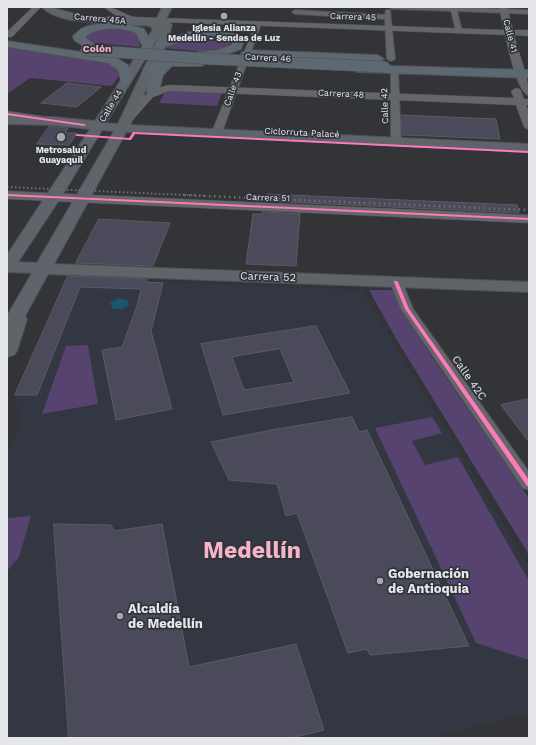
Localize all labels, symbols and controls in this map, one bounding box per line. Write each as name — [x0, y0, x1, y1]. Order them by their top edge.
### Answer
street label: Carrera 45A — [74, 11, 126, 27]
marker: Iglesia Alianza Medellín - Sendas de Luz — [219, 11, 229, 21]
street label: Carrera 45 — [330, 11, 376, 23]
street label: Calle 41 — [501, 18, 519, 54]
place label: Iglesia Alianza Medellín - Sendas de Luz — [168, 23, 280, 44]
district label: Colón — [83, 43, 111, 55]
street label: Carrera 46 — [245, 51, 291, 65]
street label: Calle 43 — [222, 70, 244, 108]
street label: Carrera 48 — [318, 87, 364, 101]
street label: Calle 44 — [97, 88, 125, 124]
street label: Calle 42 — [379, 88, 391, 124]
street label: Ciclorruta Palacé — [264, 126, 340, 140]
marker: Metrosalud Guayaquil — [55, 131, 67, 143]
place label: Metrosalud Guayaquil — [36, 145, 86, 166]
street label: Carrera 51 — [246, 192, 290, 204]
street label: Carrera 52 — [240, 269, 296, 285]
street label: Calle 42C — [449, 353, 489, 403]
district label: Medellín — [203, 537, 301, 565]
place label: Gobernación de Antioquia — [388, 566, 469, 597]
marker: Gobernación de Antioquia — [375, 576, 385, 586]
place label: Alcaldía de Medellín — [128, 601, 203, 632]
marker: Alcaldía de Medellín — [115, 611, 125, 621]

